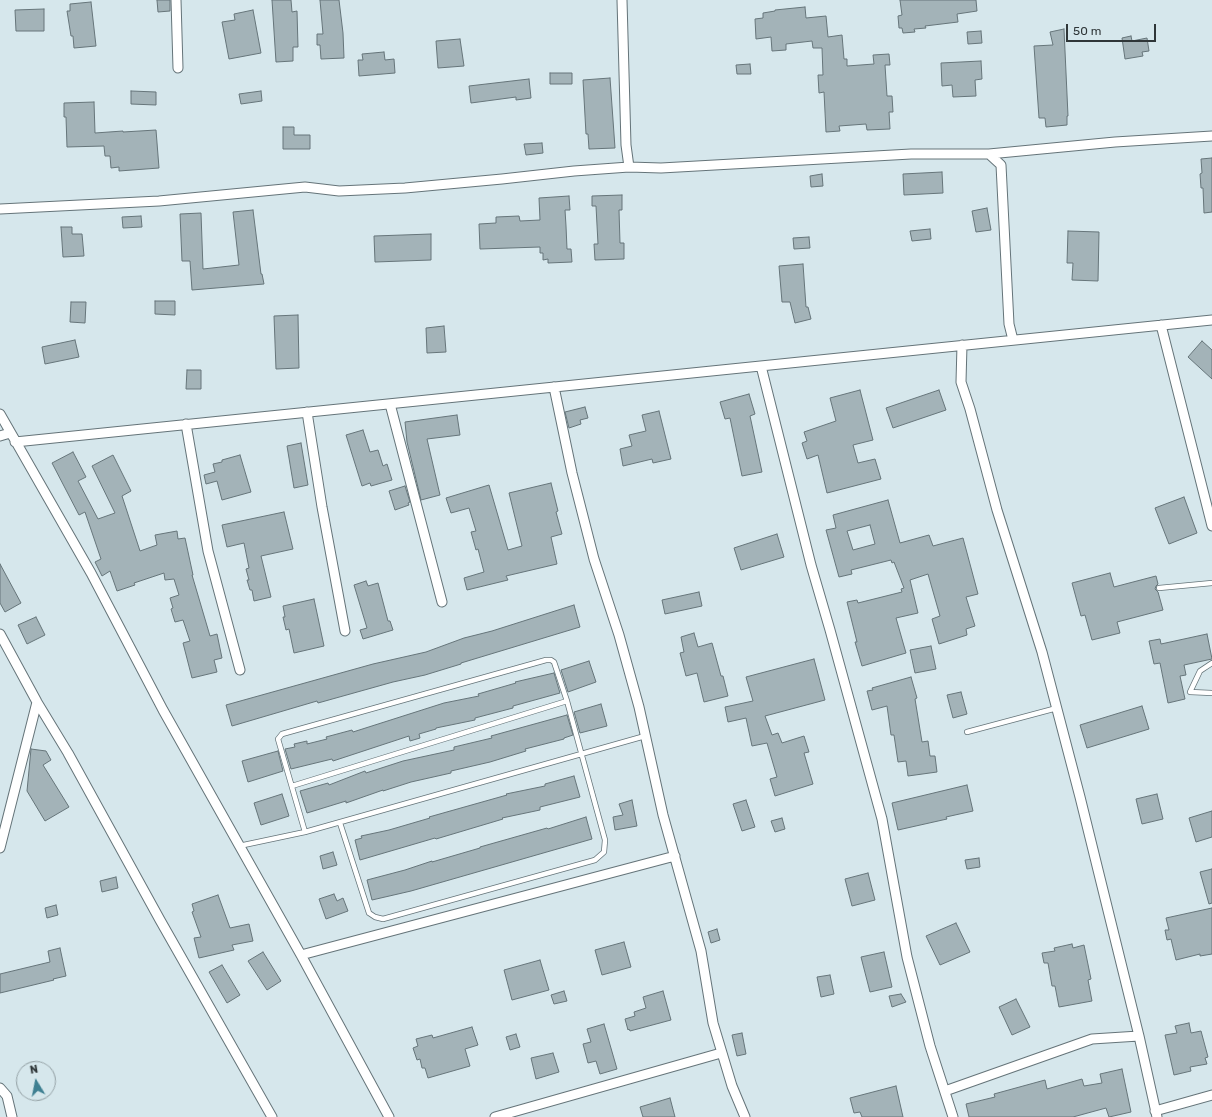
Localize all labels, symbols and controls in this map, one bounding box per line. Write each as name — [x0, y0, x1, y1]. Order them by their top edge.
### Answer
scale bar — [1068, 16, 1158, 42]
text: 50 m — [1073, 24, 1101, 38]
north arrow — [16, 1061, 56, 1101]
text: N — [29, 1063, 39, 1077]

